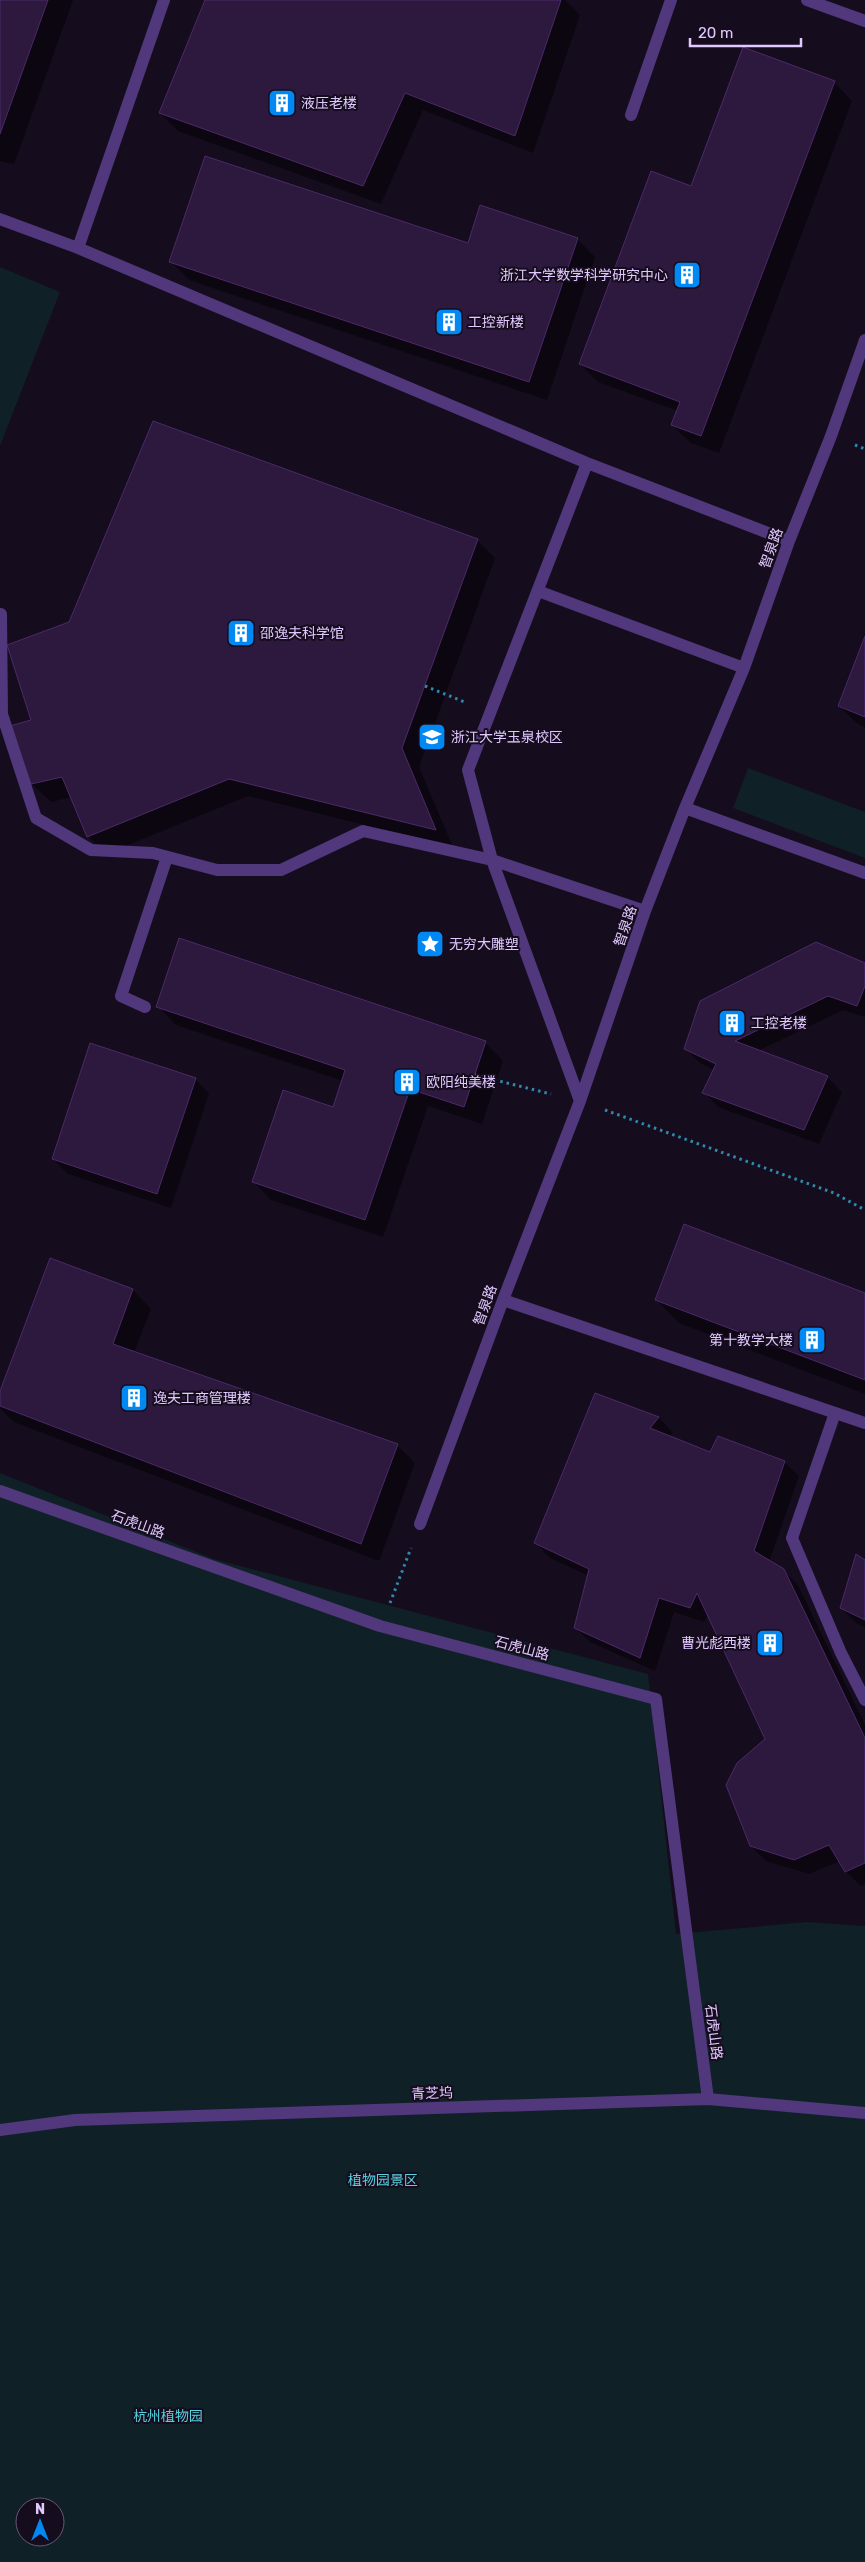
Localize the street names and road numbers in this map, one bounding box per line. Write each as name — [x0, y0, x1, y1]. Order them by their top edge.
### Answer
street label: 智泉路 — [756, 526, 787, 571]
street label: 智泉路 — [611, 904, 640, 949]
street label: 智泉路 — [470, 1283, 501, 1328]
street label: 石虎山路 — [109, 1507, 167, 1542]
street label: 石虎山路 — [493, 1633, 551, 1664]
street label: 石虎山路 — [702, 2003, 725, 2061]
street label: 青芝坞 — [411, 2084, 453, 2103]

